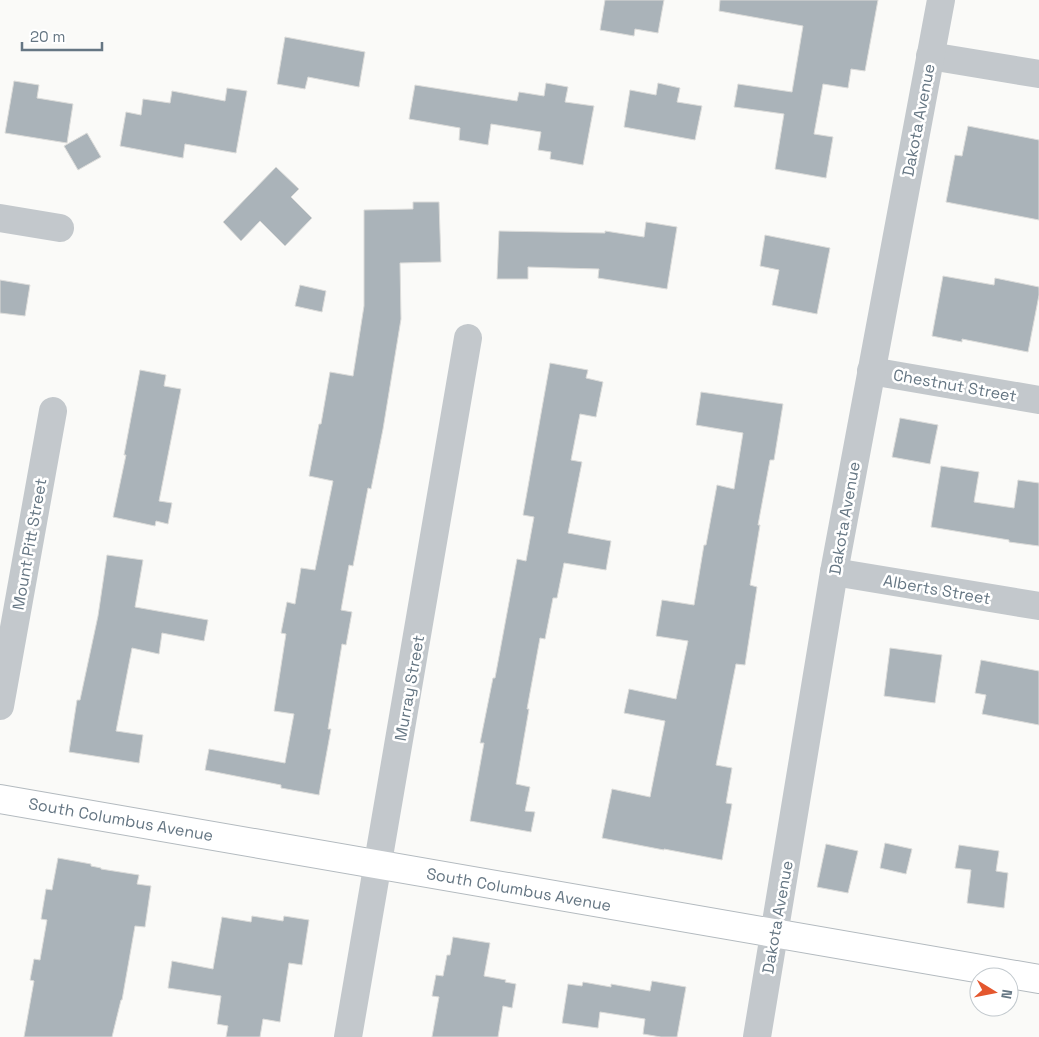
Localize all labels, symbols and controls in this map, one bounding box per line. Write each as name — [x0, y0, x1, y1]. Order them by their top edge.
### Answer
scale bar — [22, 20, 102, 52]
text: 20 m — [30, 27, 65, 46]
street label: Dakota Avenue — [897, 62, 940, 178]
street label: Chestnut Street — [892, 364, 1018, 407]
street label: Dakota Avenue — [824, 460, 865, 576]
street label: Mount Pitt Street — [8, 476, 51, 612]
street label: Alberts Street — [882, 570, 992, 609]
street label: Murray Street — [390, 633, 429, 743]
street label: South Columbus Avenue — [27, 793, 215, 846]
street label: Dakota Avenue — [757, 859, 798, 975]
street label: South Columbus Avenue — [425, 863, 613, 916]
north arrow — [969, 967, 1019, 1017]
text: N — [997, 988, 1016, 1000]

